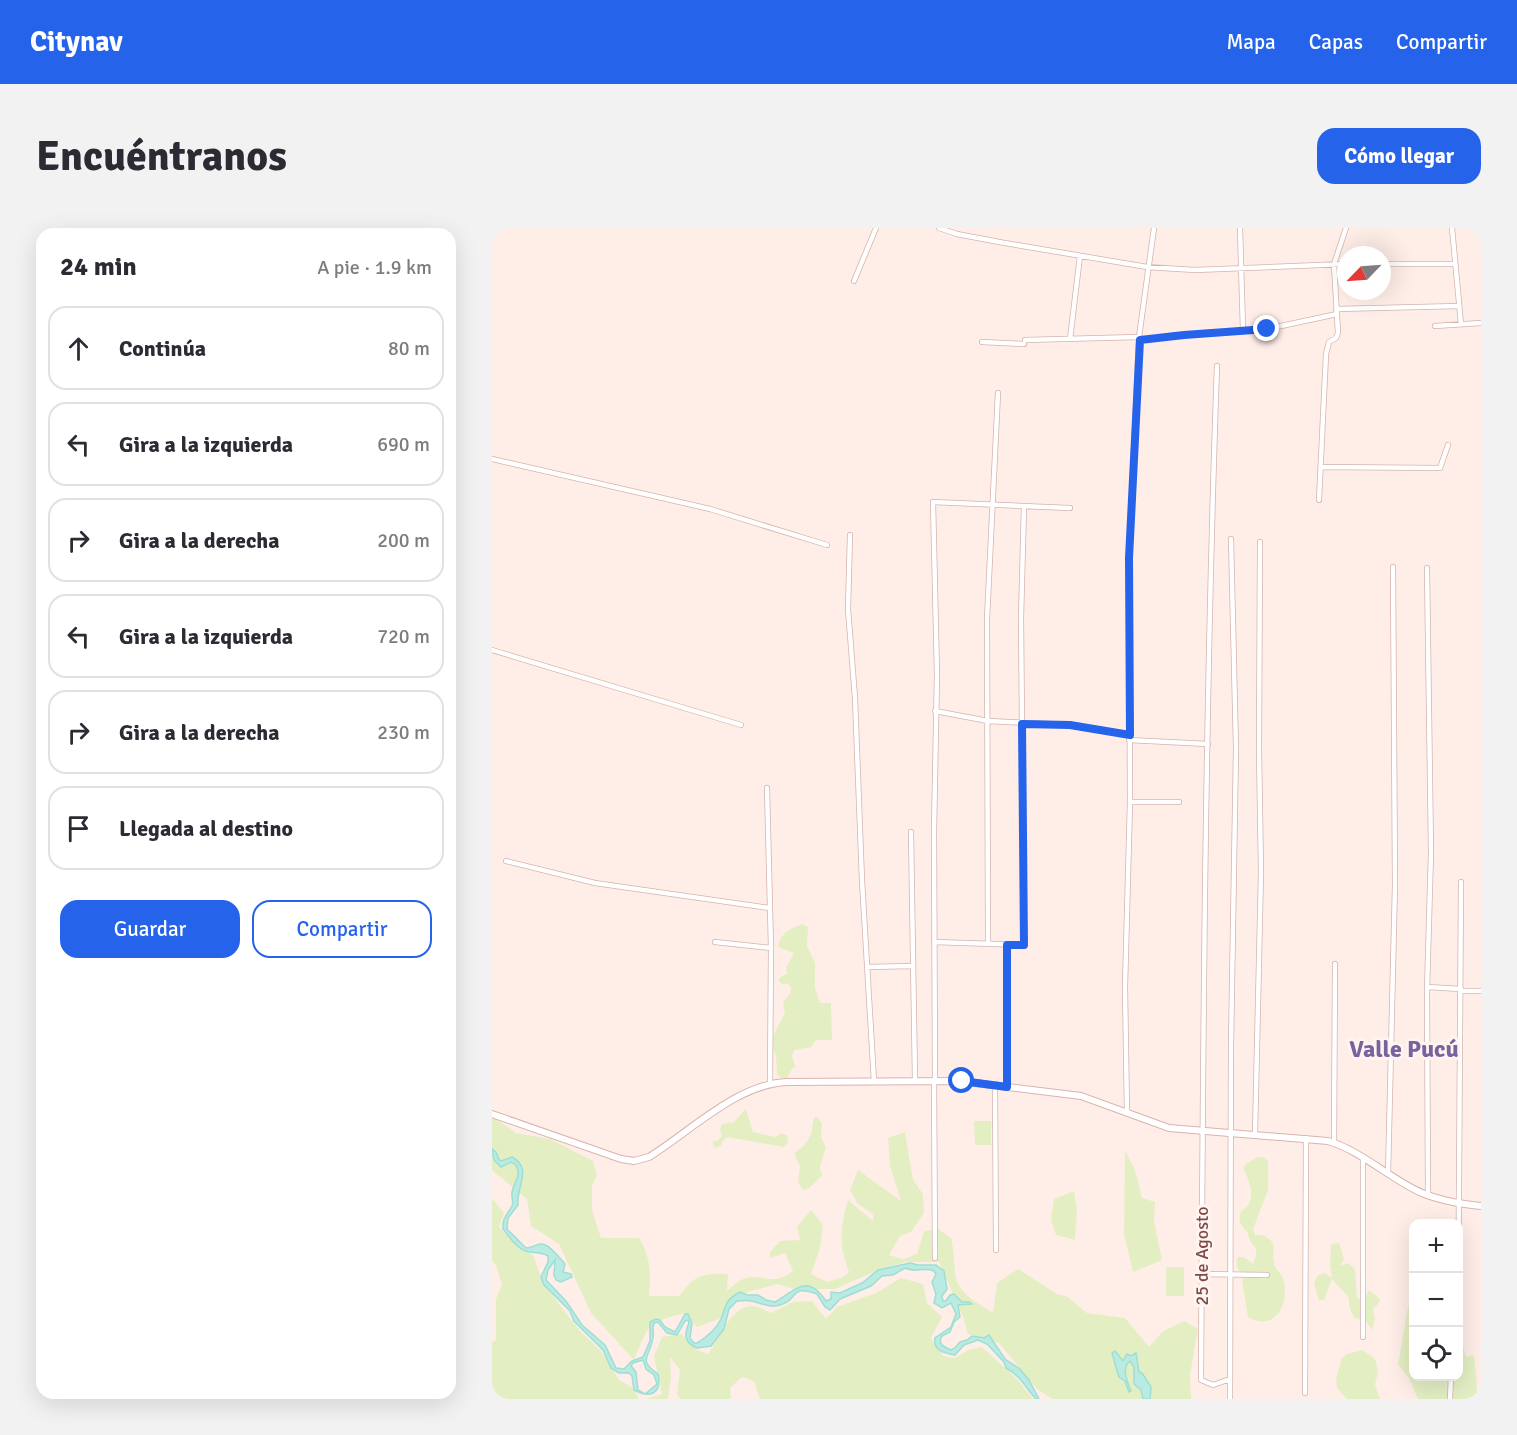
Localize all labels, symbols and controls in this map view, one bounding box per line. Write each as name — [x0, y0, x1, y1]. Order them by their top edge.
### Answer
text: Citynav — [30, 25, 123, 59]
text: Mapa — [1226, 29, 1276, 55]
text: Capas — [1309, 29, 1363, 55]
text: Compartir — [1396, 29, 1487, 55]
button: Cómo llegar — [1317, 128, 1481, 184]
text: Encuéntranos — [36, 131, 287, 182]
north arrow — [1337, 246, 1391, 300]
text: 24 min — [60, 251, 137, 283]
text: A pie · 1.9 km — [317, 255, 432, 280]
route end — [1253, 315, 1279, 341]
icon: ahead — [62, 332, 95, 365]
text: Continúa — [119, 335, 206, 362]
text: 80 m — [388, 336, 430, 361]
icon: left — [62, 428, 95, 461]
text: Gira a la izquierda — [119, 431, 293, 458]
text: 690 m — [377, 432, 430, 457]
icon: right — [62, 524, 95, 557]
text: Gira a la derecha — [119, 527, 280, 554]
text: 200 m — [377, 528, 430, 553]
icon: left — [62, 620, 95, 653]
text: Gira a la izquierda — [119, 623, 293, 650]
text: 720 m — [377, 624, 430, 649]
icon: right — [62, 716, 95, 749]
text: Gira a la derecha — [119, 719, 280, 746]
text: 230 m — [377, 720, 430, 745]
icon: arrive — [62, 812, 95, 845]
text: Llegada al destino — [119, 815, 293, 842]
button: Guardar — [60, 900, 240, 958]
button: Compartir — [252, 900, 432, 958]
district label: Valle Pucú — [1349, 1034, 1459, 1064]
route start — [948, 1067, 974, 1093]
street label: 25 de Agosto — [1191, 1206, 1213, 1306]
map controls — [1409, 1219, 1463, 1381]
button: + — [1409, 1219, 1463, 1273]
button: − — [1409, 1273, 1463, 1327]
button: locate — [1409, 1327, 1463, 1381]

